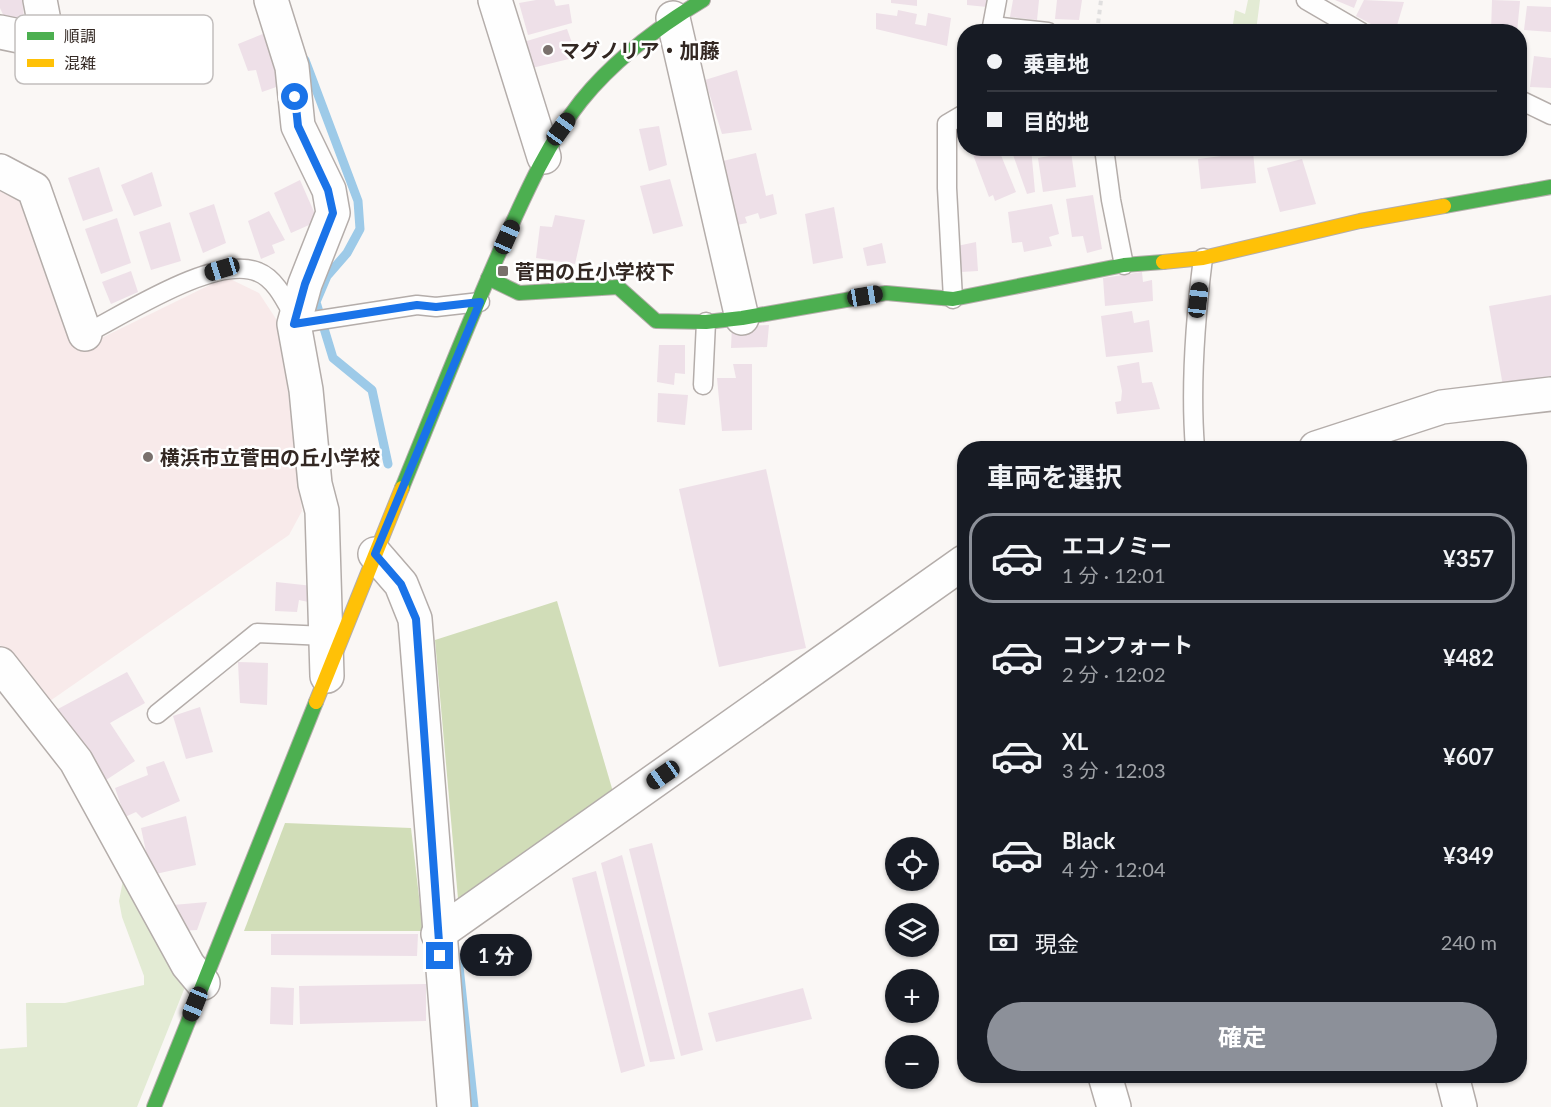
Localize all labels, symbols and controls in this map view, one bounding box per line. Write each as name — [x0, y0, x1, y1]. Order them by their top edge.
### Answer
legend — [15, 15, 213, 84]
text: 順調 — [64, 26, 96, 45]
place label: マグノリア・加藤 — [560, 38, 720, 62]
marker: マグノリア・加藤 — [541, 43, 555, 57]
text: 乗車地 — [1023, 50, 1089, 77]
text: 混雑 — [64, 53, 96, 72]
route start — [281, 83, 308, 110]
text: 目的地 — [1023, 108, 1089, 135]
car — [543, 109, 579, 149]
car — [491, 217, 523, 257]
car — [202, 255, 242, 283]
place label: 菅田の丘小学校下 — [515, 259, 675, 283]
marker: 菅田の丘小学校下 — [496, 264, 510, 278]
car — [1187, 281, 1209, 319]
car — [846, 284, 884, 308]
place label: 横浜市立菅田の丘小学校 — [160, 445, 380, 469]
marker: 横浜市立菅田の丘小学校 — [141, 450, 155, 464]
text: 車両を選択 — [987, 460, 1122, 493]
icon: car — [990, 531, 1044, 585]
text: エコノミー — [1062, 532, 1172, 559]
text: ¥357 — [1443, 545, 1494, 572]
text: 1 分 · 12:01 — [1062, 563, 1166, 587]
icon: car — [990, 630, 1044, 684]
text: コンフォート — [1062, 631, 1193, 658]
text: ¥482 — [1443, 644, 1494, 671]
text: 2 分 · 12:02 — [1062, 662, 1166, 686]
text: XL — [1062, 728, 1088, 755]
icon: car — [990, 729, 1044, 783]
text: ¥607 — [1443, 743, 1494, 770]
car — [643, 757, 683, 793]
text: 3 分 · 12:03 — [1062, 758, 1166, 782]
text: Black — [1062, 827, 1115, 854]
icon: car — [990, 828, 1044, 882]
map controls — [885, 837, 939, 1089]
button: locate — [885, 837, 939, 891]
text: ¥349 — [1443, 842, 1494, 869]
text: 4 分 · 12:04 — [1062, 857, 1166, 881]
button: layers — [885, 903, 939, 957]
icon: cash — [987, 926, 1020, 959]
text: 現金 — [1035, 930, 1079, 957]
text: 240 m — [1441, 930, 1497, 954]
callout: 1 分 — [461, 935, 533, 977]
route end — [426, 942, 453, 969]
text: 1 分 — [478, 943, 514, 967]
button: + — [885, 969, 939, 1023]
car — [180, 984, 210, 1024]
button: 確定 — [987, 1002, 1497, 1071]
button: − — [885, 1035, 939, 1089]

